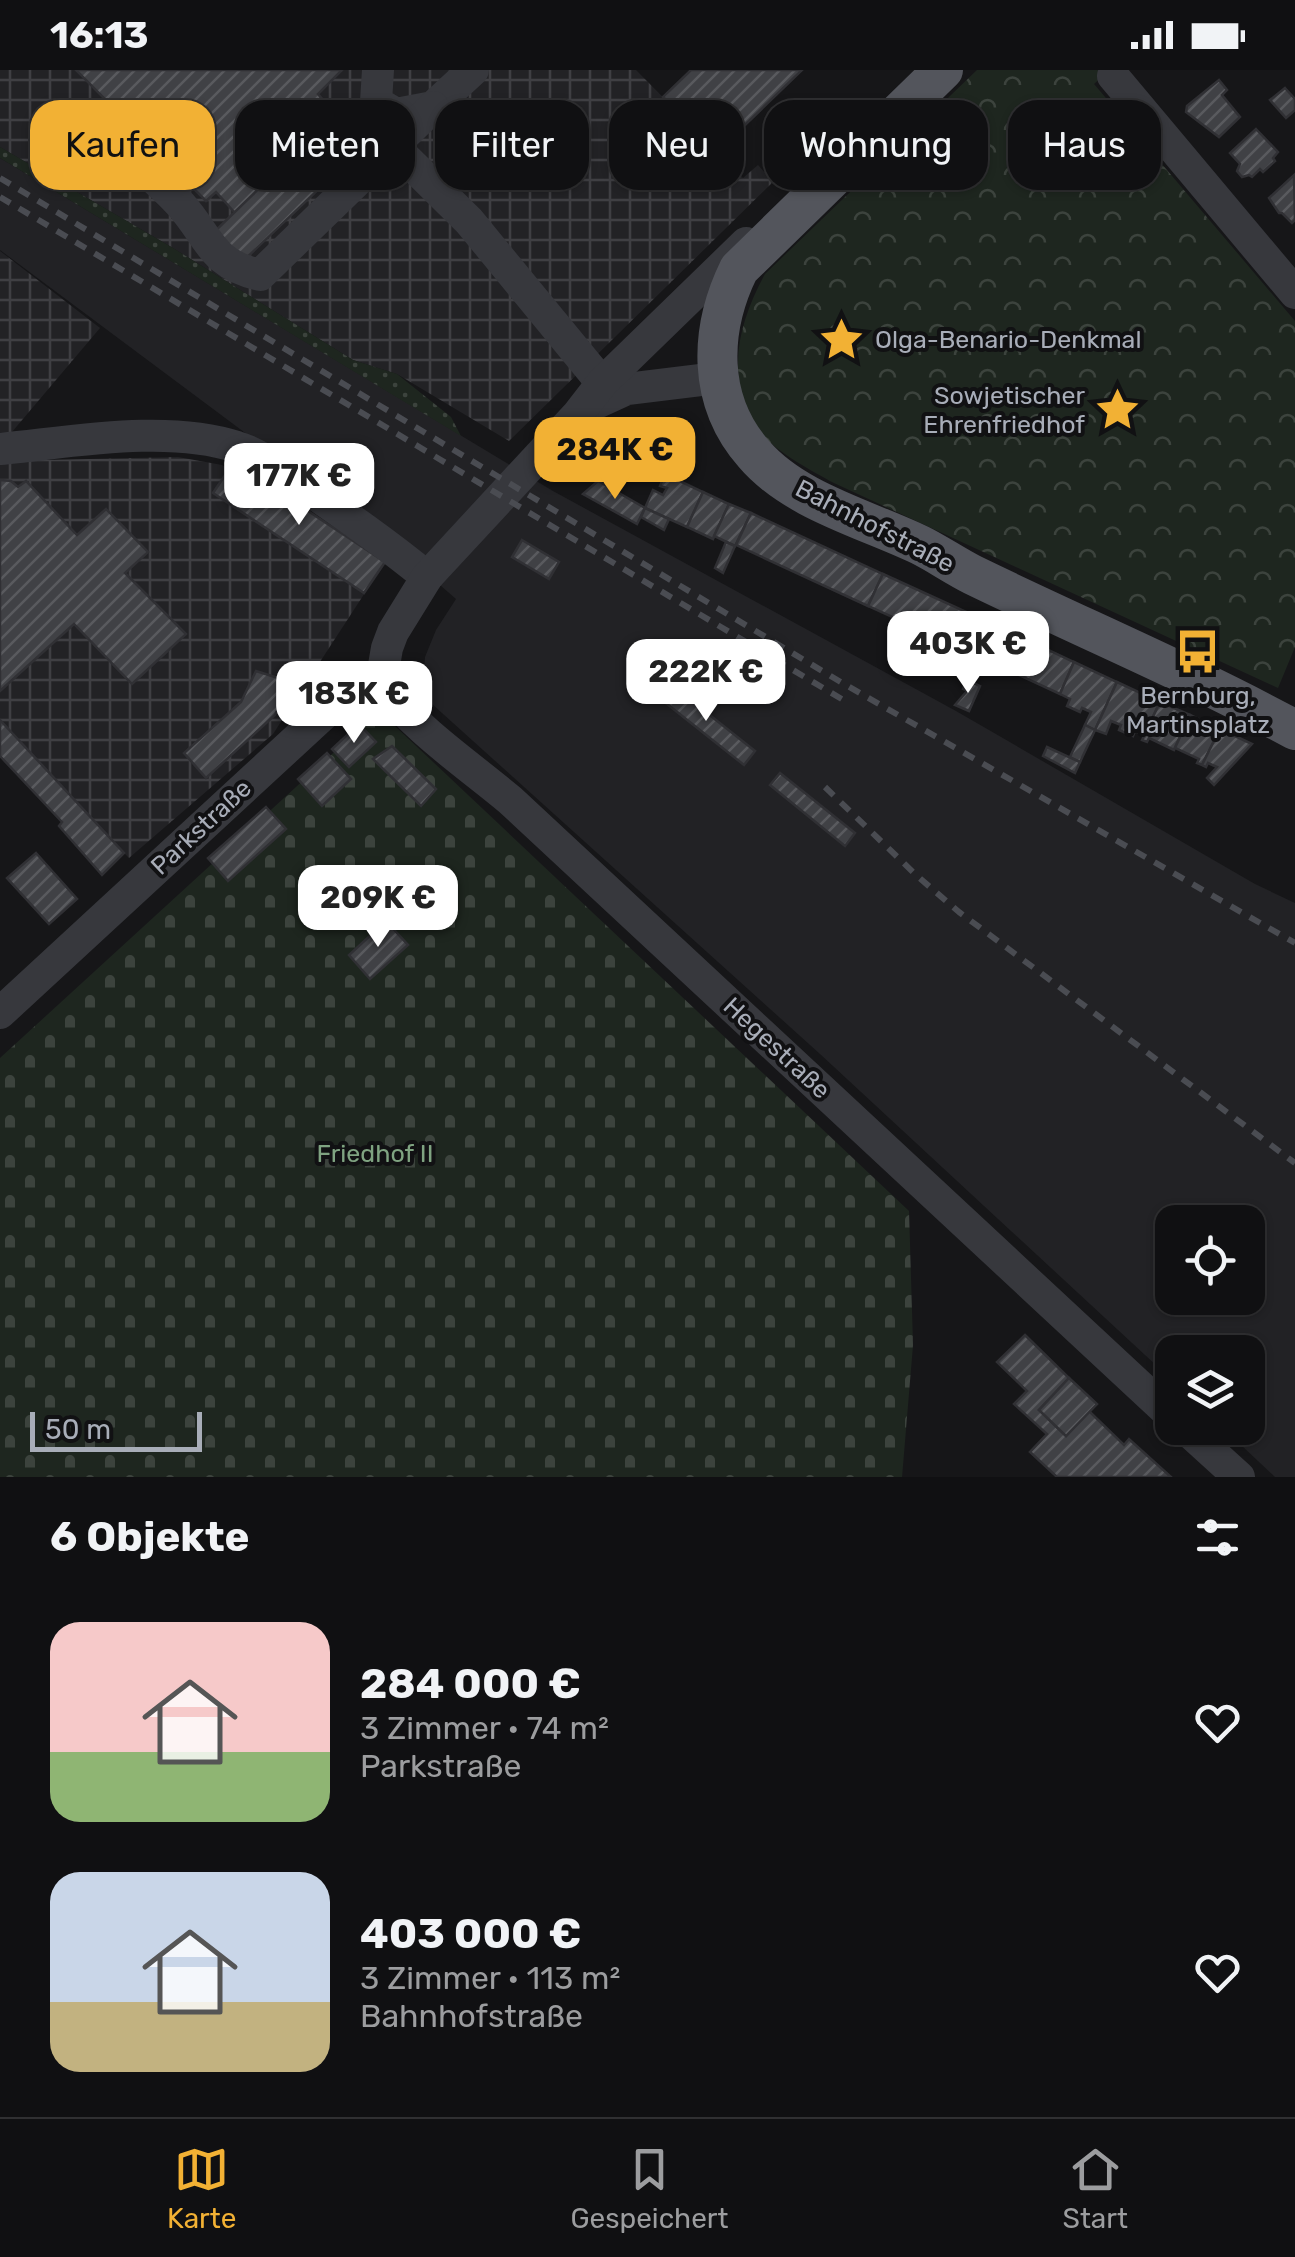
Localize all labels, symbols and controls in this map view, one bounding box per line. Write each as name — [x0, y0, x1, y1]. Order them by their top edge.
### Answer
text: 16:13 — [50, 12, 149, 58]
chip: Kaufen — [30, 100, 215, 190]
chip: Mieten — [235, 100, 415, 190]
chip: Filter — [435, 100, 589, 190]
chip: Neu — [609, 100, 744, 190]
chip: Wohnung — [764, 100, 988, 190]
chip: Haus — [1008, 100, 1161, 190]
place icon: Olga-Benario-Denkmal — [818, 315, 866, 363]
place label: Olga-Benario-Denkmal — [875, 325, 1142, 354]
place label: Sowjetischer Ehrenfriedhof — [923, 381, 1085, 439]
place icon: Sowjetischer Ehrenfriedhof — [1094, 385, 1142, 433]
pin: 284K € — [534, 417, 696, 502]
text: 284K € — [556, 430, 674, 468]
pin: 177K € — [218, 443, 380, 528]
text: 177K € — [246, 456, 352, 494]
street label: Bahnhofstraße — [791, 474, 959, 578]
pin: 403K € — [887, 611, 1049, 696]
text: 403K € — [909, 624, 1027, 662]
bus stop icon: Bernburg, Martinsplatz — [1174, 627, 1222, 675]
pin: 222K € — [625, 639, 787, 724]
text: 222K € — [648, 652, 764, 690]
pin: 183K € — [273, 661, 435, 746]
text: 183K € — [298, 674, 410, 712]
place label: Bernburg, Martinsplatz — [1126, 681, 1270, 739]
street label: Parkstraße — [145, 773, 257, 881]
pin: 209K € — [297, 865, 459, 950]
text: 209K € — [320, 878, 436, 916]
street label: Hegestraße — [718, 991, 836, 1105]
park label: Friedhof II — [317, 1139, 433, 1168]
map controls — [1155, 1205, 1265, 1445]
button: locate — [1155, 1205, 1265, 1315]
button: layers — [1155, 1335, 1265, 1445]
scale bar — [30, 1407, 202, 1452]
text: 50 m — [45, 1413, 111, 1446]
icon: filters — [1190, 1510, 1245, 1565]
text: 6 Objekte — [50, 1512, 250, 1562]
text: 284 000 € — [360, 1659, 581, 1709]
icon: home — [130, 1662, 250, 1782]
icon: heart — [1190, 1695, 1245, 1750]
text: 3 Zimmer · 74 m² — [360, 1709, 609, 1747]
text: Parkstraße — [360, 1747, 521, 1785]
text: 403 000 € — [360, 1909, 581, 1959]
icon: home — [130, 1912, 250, 2032]
icon: heart — [1190, 1945, 1245, 2000]
text: 3 Zimmer · 113 m² — [360, 1959, 620, 1997]
text: Bahnhofstraße — [360, 1997, 583, 2035]
tab: Karte — [167, 2142, 236, 2235]
tab: Gespeichert — [570, 2142, 728, 2235]
tab: Start — [1063, 2142, 1128, 2235]

